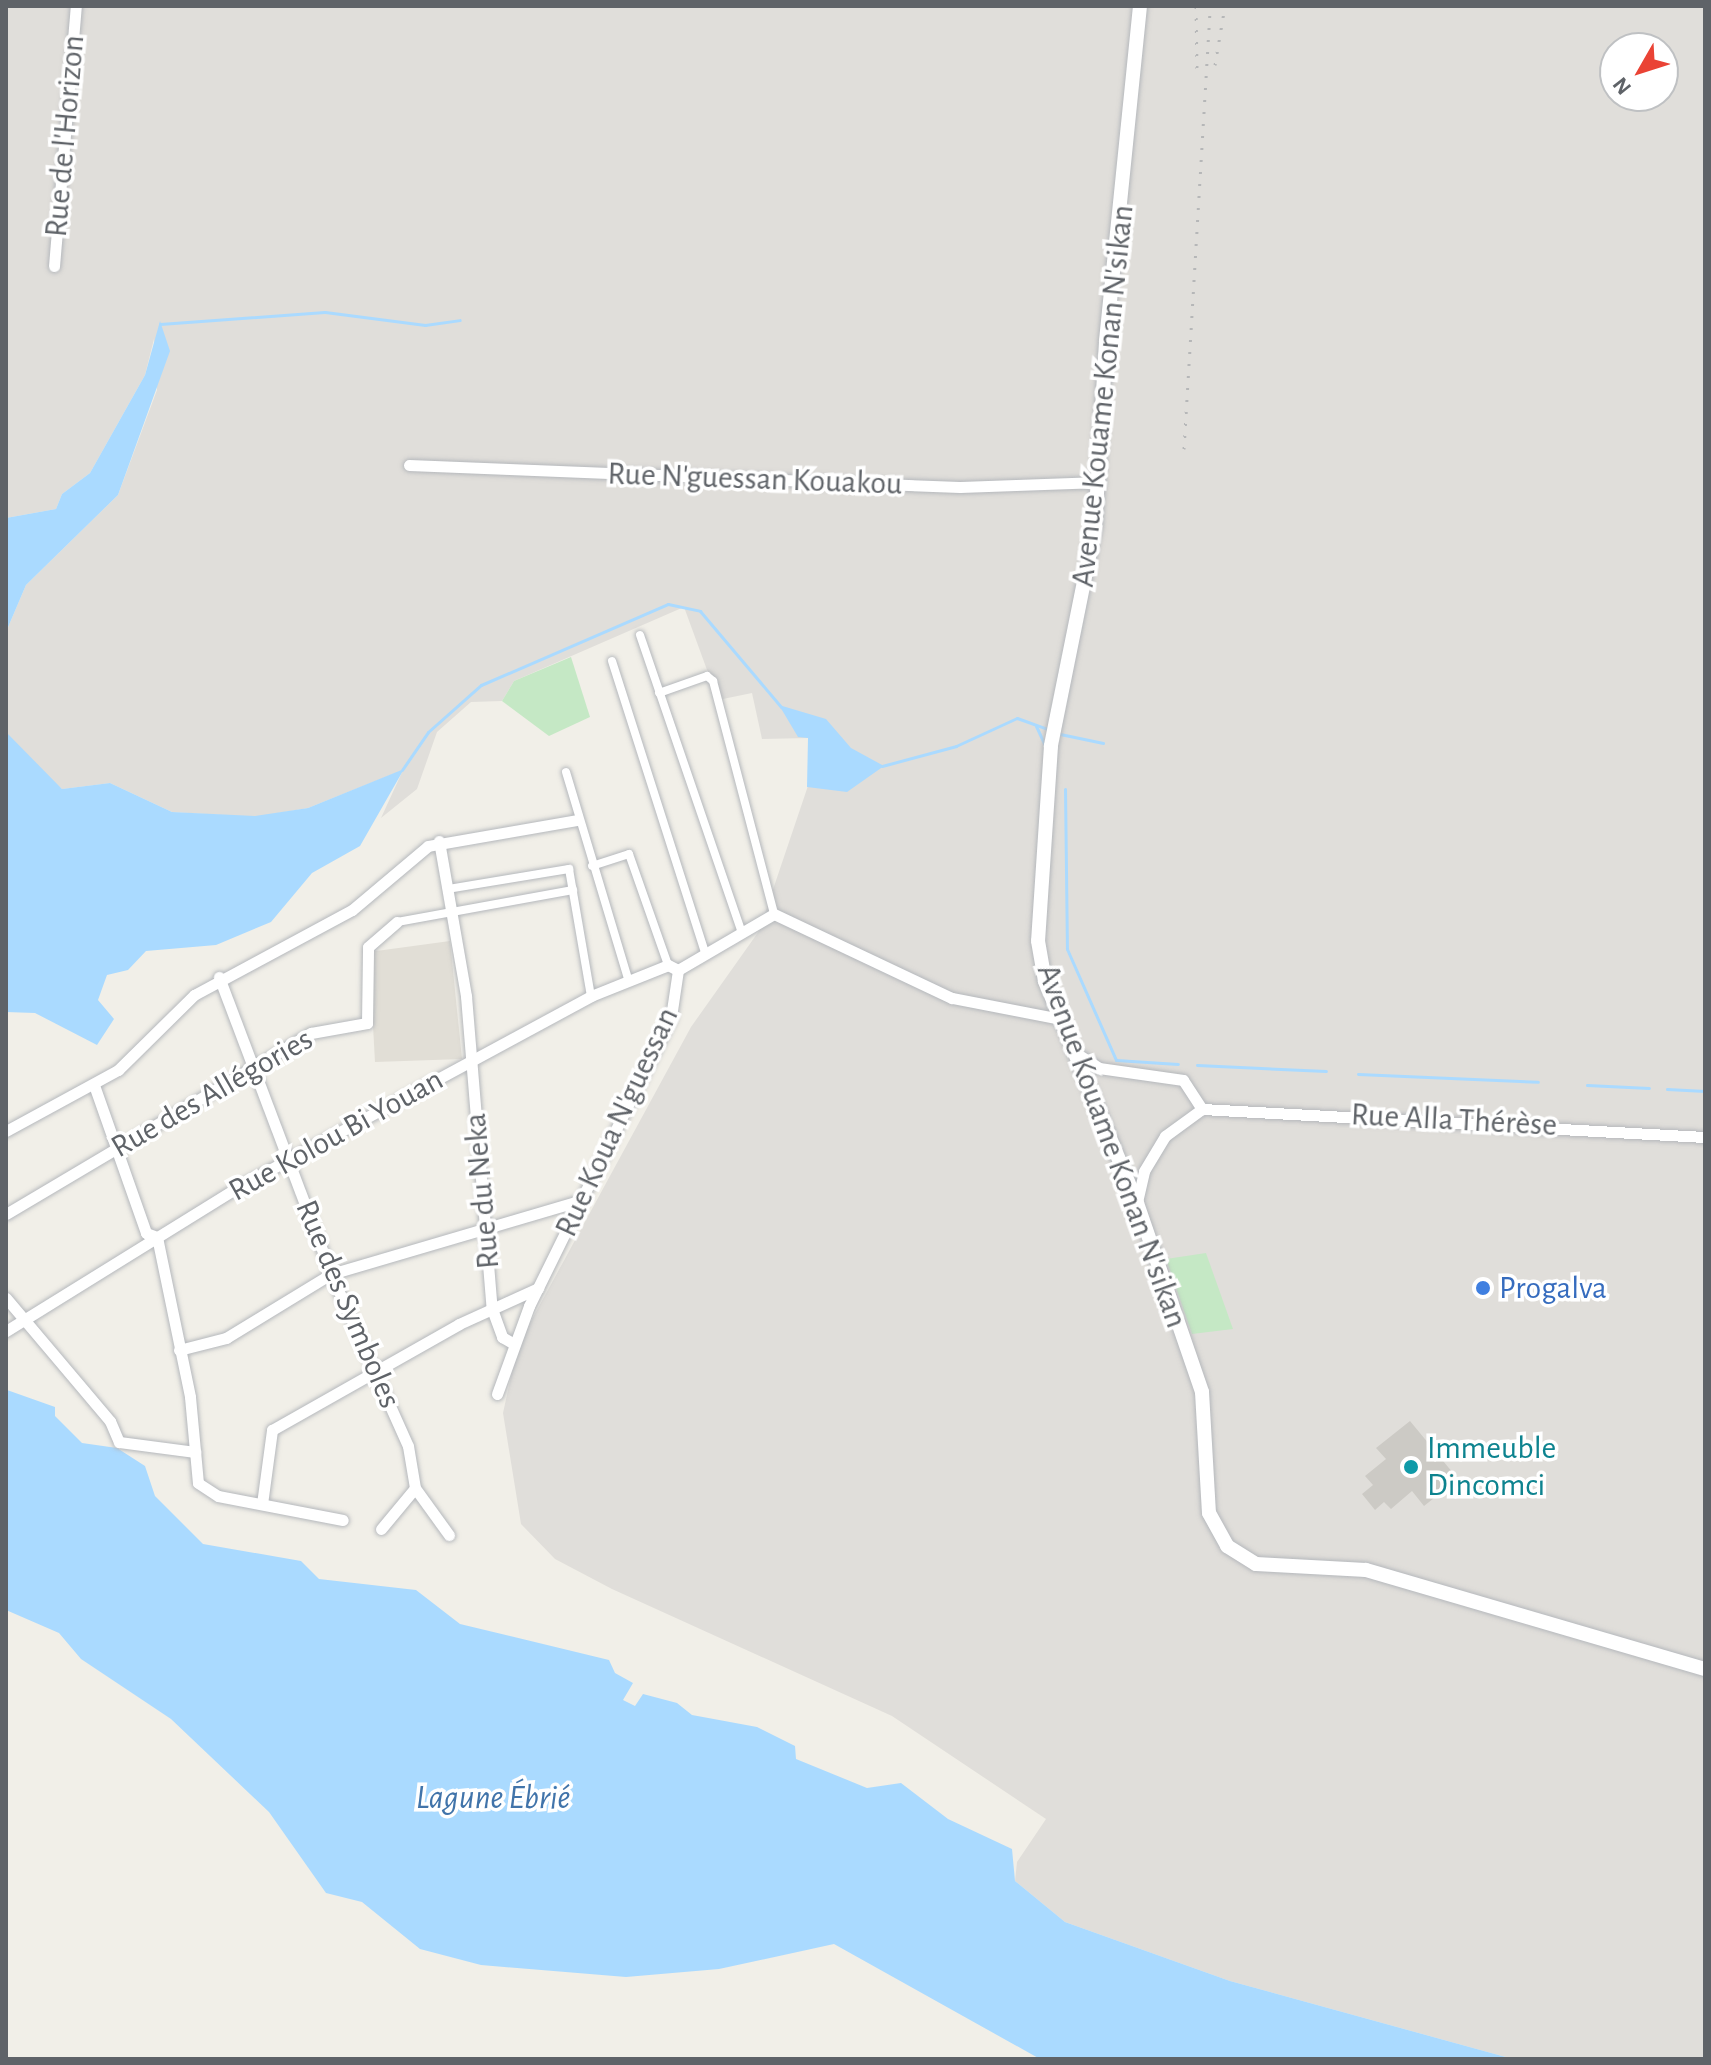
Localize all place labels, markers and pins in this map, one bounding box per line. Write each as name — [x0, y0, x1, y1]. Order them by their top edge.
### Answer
place label: Progalva — [1499, 1269, 1607, 1307]
marker: Progalva — [1474, 1279, 1492, 1297]
place label: Immeuble Dincomci — [1427, 1430, 1556, 1505]
marker: Immeuble Dincomci — [1402, 1458, 1420, 1476]

